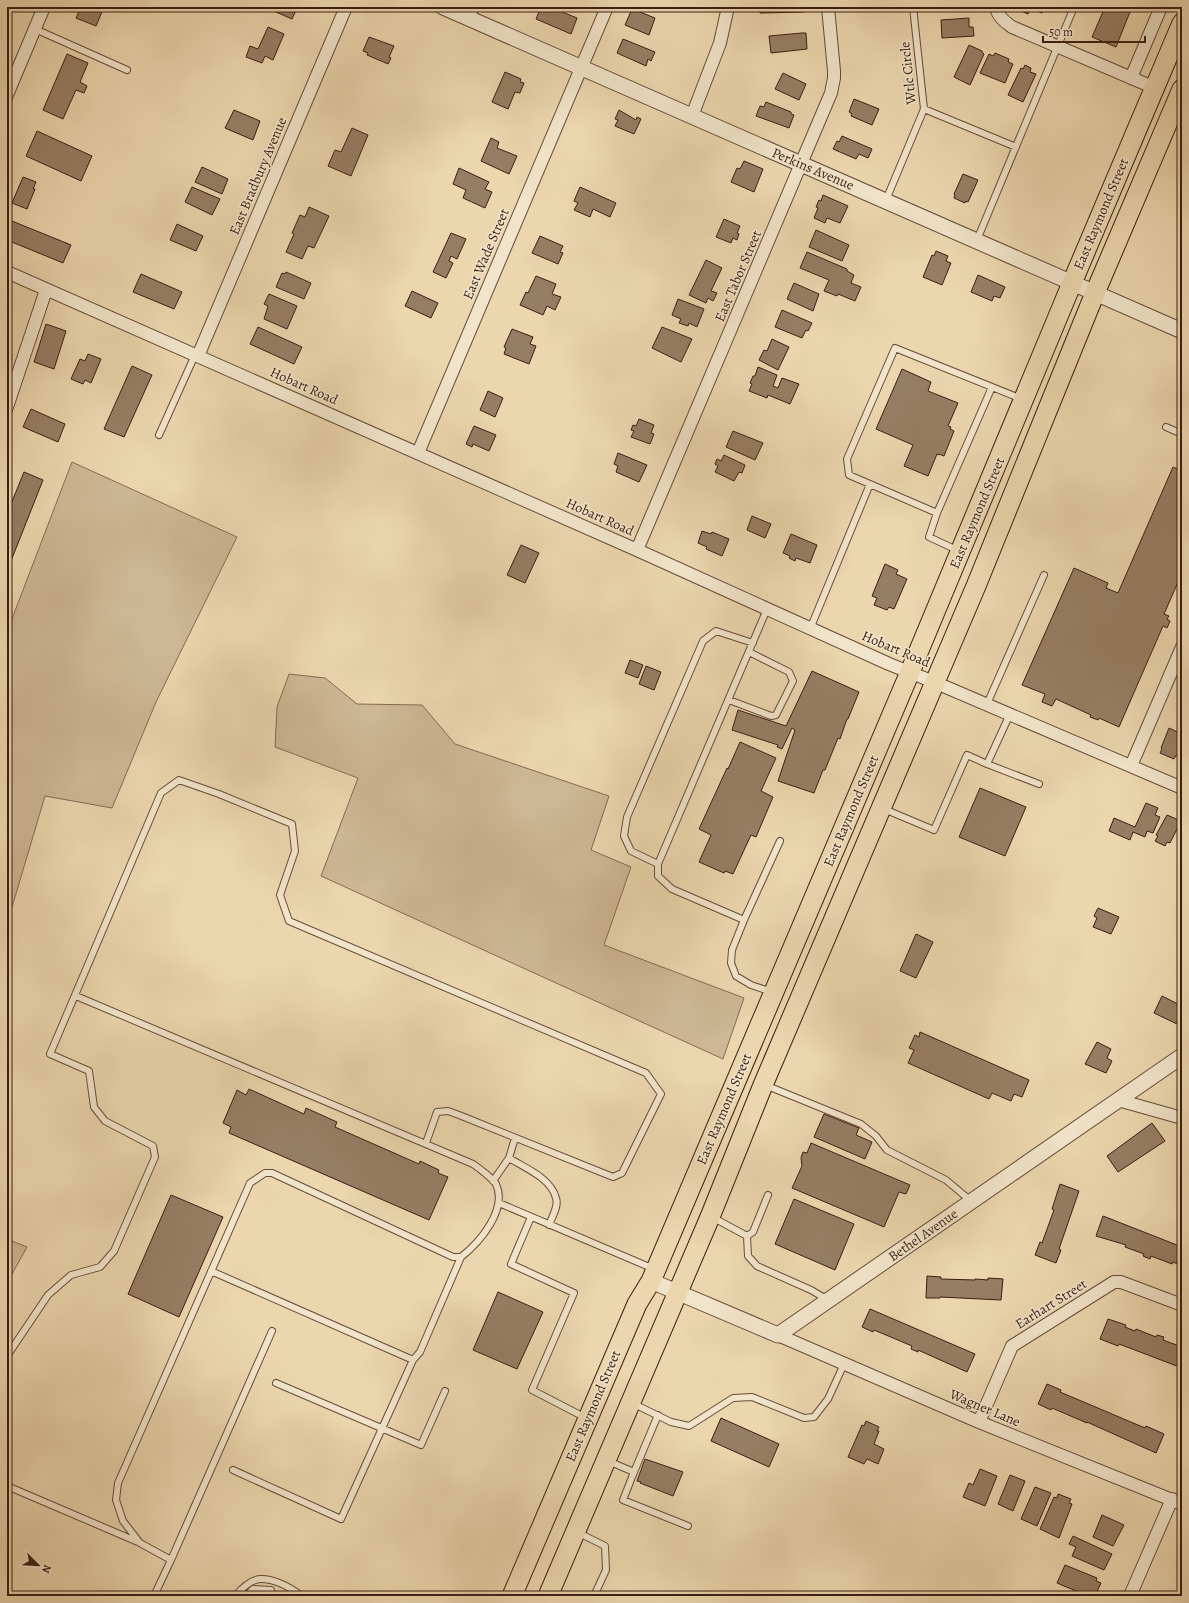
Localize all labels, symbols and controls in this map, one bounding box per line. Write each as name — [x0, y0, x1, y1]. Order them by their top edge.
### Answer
scale bar — [1043, 18, 1145, 44]
text: 50 m — [1049, 24, 1073, 40]
street label: Wtlc Circle — [895, 41, 921, 106]
street label: East Bradbury Avenue — [225, 114, 291, 238]
street label: Perkins Avenue — [769, 143, 857, 195]
street label: East Raymond Street — [1069, 155, 1133, 273]
street label: East Wade Street — [458, 205, 514, 302]
street label: East Tabor Street — [710, 227, 766, 325]
street label: Hobart Road — [267, 363, 342, 410]
street label: East Raymond Street — [945, 454, 1009, 572]
street label: Hobart Road — [563, 494, 638, 541]
street label: Hobart Road — [859, 626, 934, 672]
street label: East Raymond Street — [819, 752, 883, 870]
street label: East Raymond Street — [692, 1050, 756, 1168]
street label: Bethel Avenue — [884, 1204, 962, 1266]
street label: Earhart Street — [1012, 1274, 1091, 1334]
street label: East Raymond Street — [561, 1347, 625, 1465]
street label: Wagner Lane — [946, 1384, 1023, 1431]
north arrow — [18, 1545, 58, 1585]
text: N — [38, 1562, 55, 1576]

